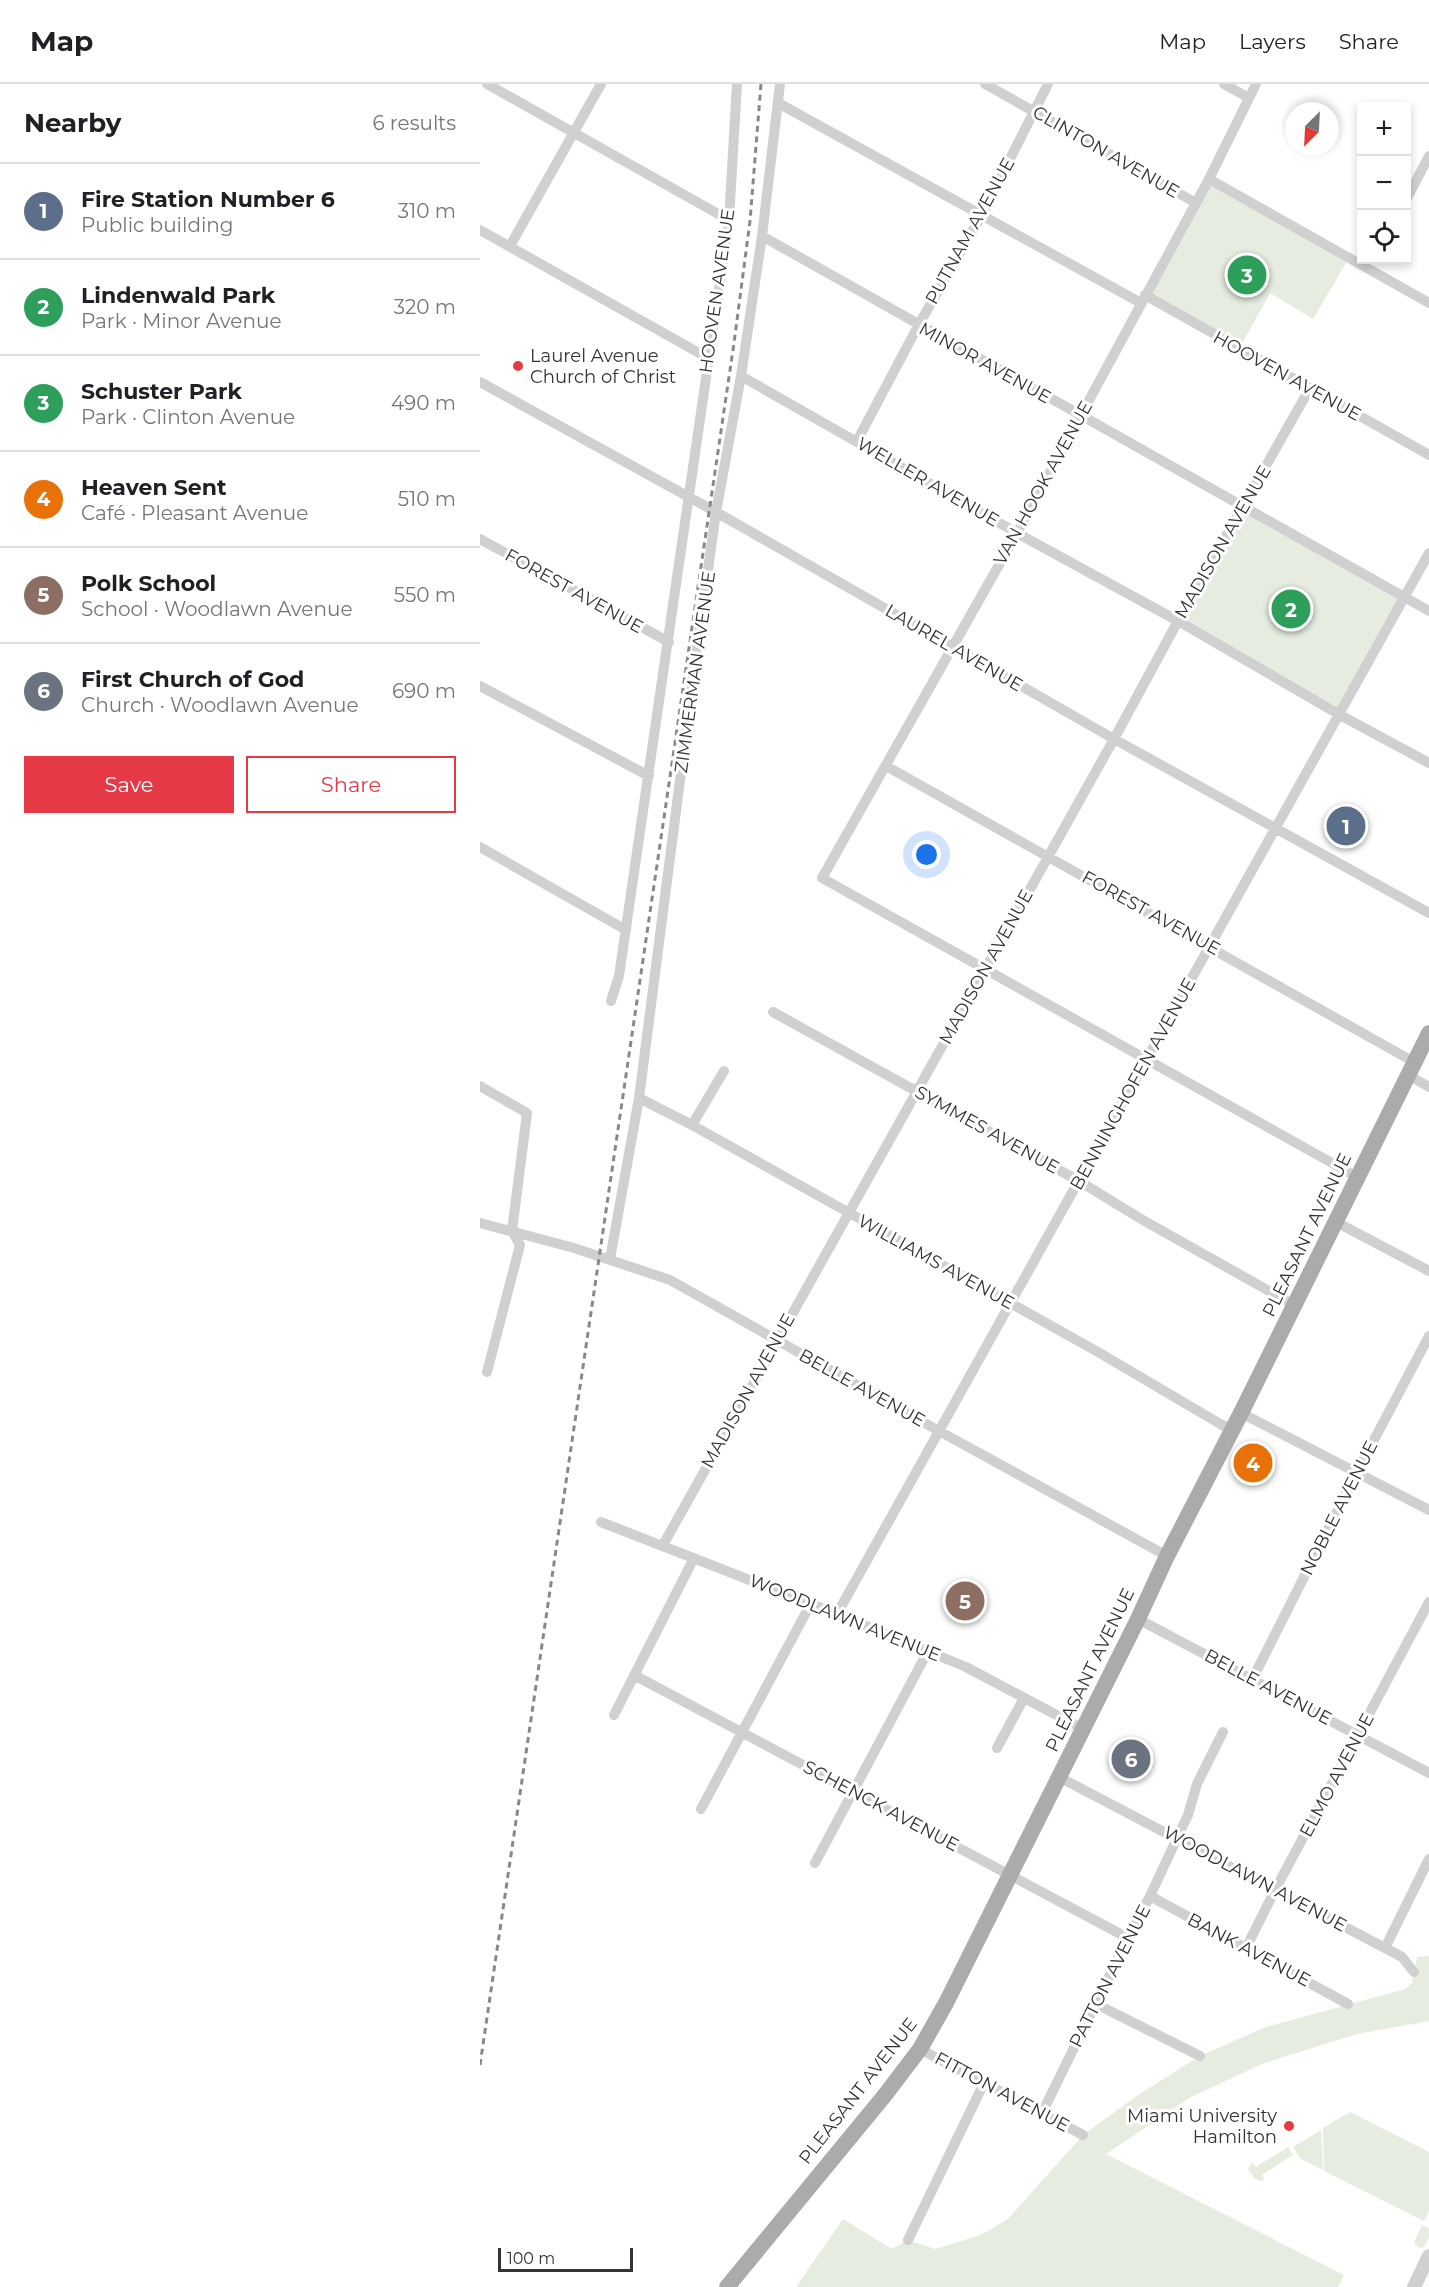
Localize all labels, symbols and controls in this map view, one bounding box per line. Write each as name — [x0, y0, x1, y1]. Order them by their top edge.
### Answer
text: Map — [30, 24, 93, 58]
text: Map — [1159, 29, 1206, 54]
text: Layers — [1239, 29, 1306, 54]
text: Share — [1339, 29, 1399, 54]
street label: CLINTON AVENUE — [1029, 101, 1183, 203]
north arrow — [1285, 102, 1339, 156]
map controls — [1357, 102, 1411, 264]
button: + — [1357, 102, 1411, 156]
text: Nearby — [24, 107, 121, 139]
text: 6 results — [372, 111, 456, 135]
street label: PUTNAM AVENUE — [921, 154, 1019, 308]
button: − — [1357, 156, 1411, 210]
text: Fire Station Number 6 — [81, 186, 335, 213]
text: 1 — [40, 199, 47, 223]
text: 310 m — [398, 199, 456, 223]
street label: HOOVEN AVENUE — [695, 207, 739, 375]
button: locate — [1357, 210, 1411, 264]
text: Public building — [81, 213, 234, 237]
pin: 3 — [1228, 252, 1266, 297]
text: Lindenwald Park — [81, 282, 275, 309]
text: 2 — [38, 295, 49, 319]
text: 320 m — [394, 295, 456, 319]
text: Park · Minor Avenue — [81, 309, 281, 333]
street label: MINOR AVENUE — [915, 318, 1055, 408]
street label: HOOVEN AVENUE — [1209, 326, 1365, 426]
place label: Laurel Avenue Church of Christ — [530, 345, 676, 388]
marker: Laurel Avenue Church of Christ — [511, 359, 525, 373]
text: Schuster Park — [81, 378, 242, 405]
text: 3 — [38, 391, 49, 415]
text: 490 m — [391, 391, 456, 415]
street label: VAN HOOK AVENUE — [989, 397, 1097, 569]
text: Park · Clinton Avenue — [81, 405, 295, 429]
street label: WELLER AVENUE — [853, 432, 1003, 532]
street label: MADISON AVENUE — [1170, 461, 1276, 623]
text: Heaven Sent — [81, 474, 227, 501]
text: 4 — [37, 487, 50, 511]
text: 510 m — [398, 487, 456, 511]
text: Café · Pleasant Avenue — [81, 501, 308, 525]
street label: FOREST AVENUE — [501, 544, 647, 638]
text: Polk School — [81, 570, 216, 597]
street label: ZIMMERMAN AVENUE — [670, 570, 720, 774]
text: 5 — [38, 583, 49, 607]
text: 550 m — [394, 583, 456, 607]
pin: 2 — [1272, 586, 1310, 632]
text: School · Woodlawn Avenue — [81, 597, 352, 621]
street label: LAUREL AVENUE — [881, 600, 1027, 696]
text: First Church of God — [81, 666, 304, 693]
text: 6 — [37, 679, 50, 703]
text: 690 m — [392, 679, 456, 703]
text: Church · Woodlawn Avenue — [81, 693, 359, 717]
button: Save — [24, 756, 234, 813]
button: Share — [246, 756, 456, 813]
pin: 1 — [1326, 804, 1366, 848]
your location — [912, 840, 941, 869]
street label: FOREST AVENUE — [1078, 866, 1224, 960]
street label: MADISON AVENUE — [934, 886, 1038, 1048]
street label: BENNINGHOFEN AVENUE — [1065, 974, 1201, 1194]
street label: SYMMES AVENUE — [911, 1081, 1063, 1179]
street label: PLEASANT AVENUE — [1258, 1150, 1356, 1320]
street label: WILLIAMS AVENUE — [854, 1210, 1018, 1314]
street label: MADISON AVENUE — [696, 1310, 800, 1472]
street label: BELLE AVENUE — [795, 1344, 929, 1432]
street label: NOBLE AVENUE — [1296, 1437, 1382, 1579]
pin: 4 — [1234, 1440, 1272, 1486]
street label: WOODLAWN AVENUE — [746, 1570, 944, 1666]
pin: 5 — [946, 1578, 984, 1624]
street label: PLEASANT AVENUE — [1041, 1585, 1139, 1755]
street label: BELLE AVENUE — [1201, 1644, 1335, 1730]
street label: ELMO AVENUE — [1295, 1709, 1379, 1841]
pin: 6 — [1112, 1736, 1150, 1782]
street label: SCHENCK AVENUE — [799, 1756, 963, 1856]
street label: WOODLAWN AVENUE — [1160, 1821, 1350, 1937]
street label: PATTON AVENUE — [1065, 1901, 1155, 2051]
street label: BANK AVENUE — [1184, 1908, 1314, 1992]
street label: PLEASANT AVENUE — [794, 2014, 922, 2168]
street label: FITTON AVENUE — [931, 2047, 1073, 2137]
place label: Miami University Hamilton — [1127, 2105, 1277, 2148]
marker: Miami University Hamilton — [1282, 2119, 1296, 2133]
scale bar — [498, 2245, 633, 2272]
text: 100 m — [507, 2249, 555, 2268]

